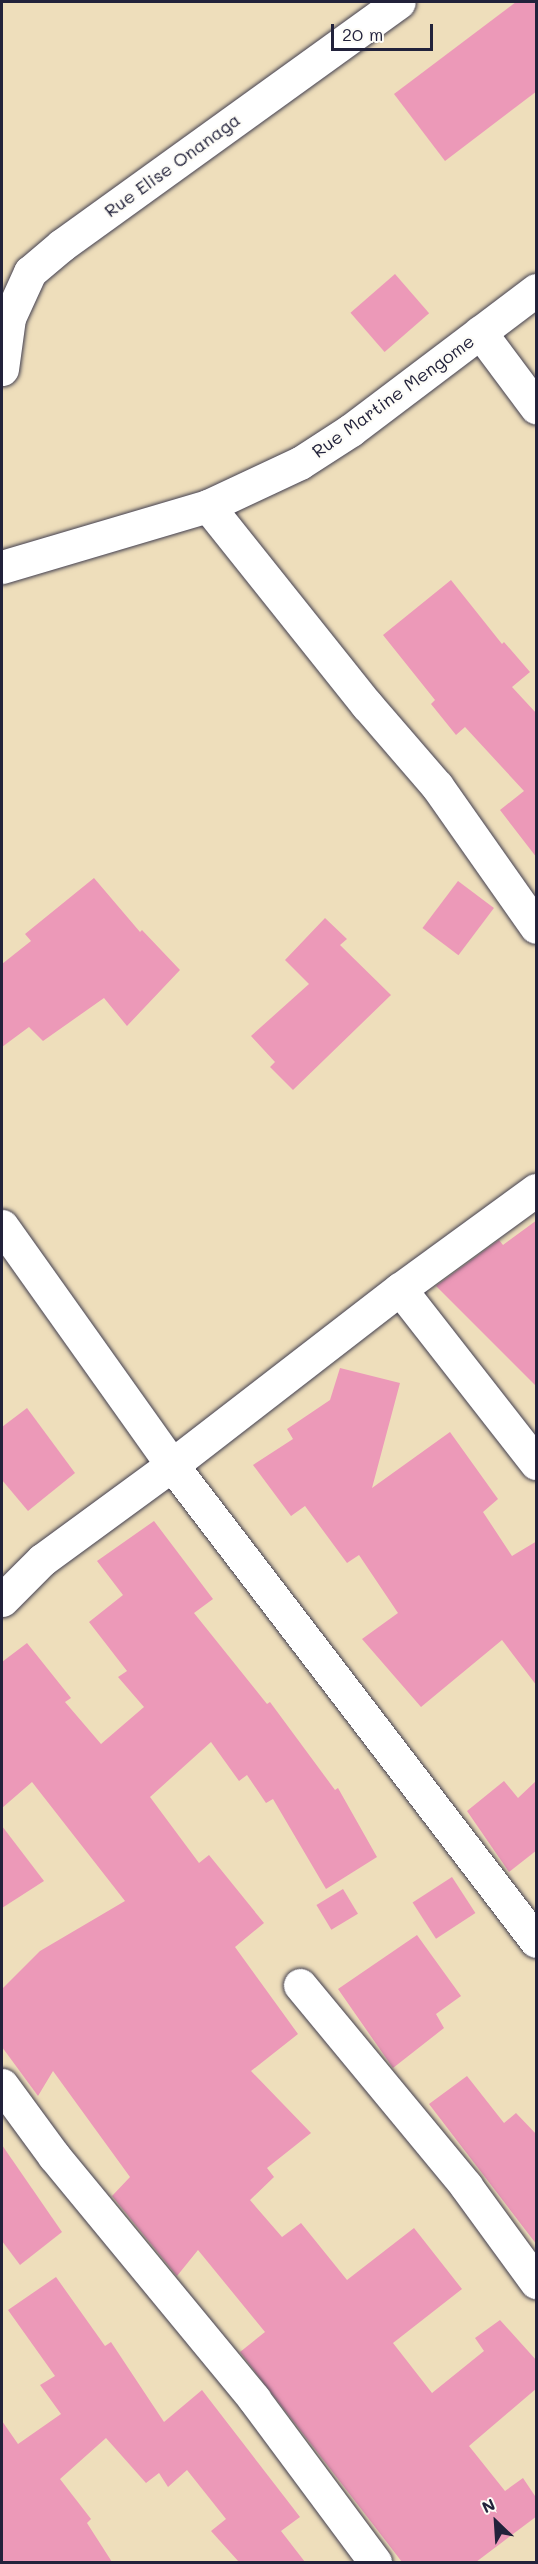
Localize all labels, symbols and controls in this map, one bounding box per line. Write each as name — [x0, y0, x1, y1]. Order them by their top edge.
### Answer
scale bar — [334, 12, 436, 50]
text: 20 m — [342, 22, 383, 46]
street label: Rue Elise Onanaga — [100, 108, 244, 222]
street label: Rue Martine Mengome — [308, 330, 478, 462]
north arrow — [466, 2492, 526, 2552]
text: N — [478, 2493, 498, 2517]

